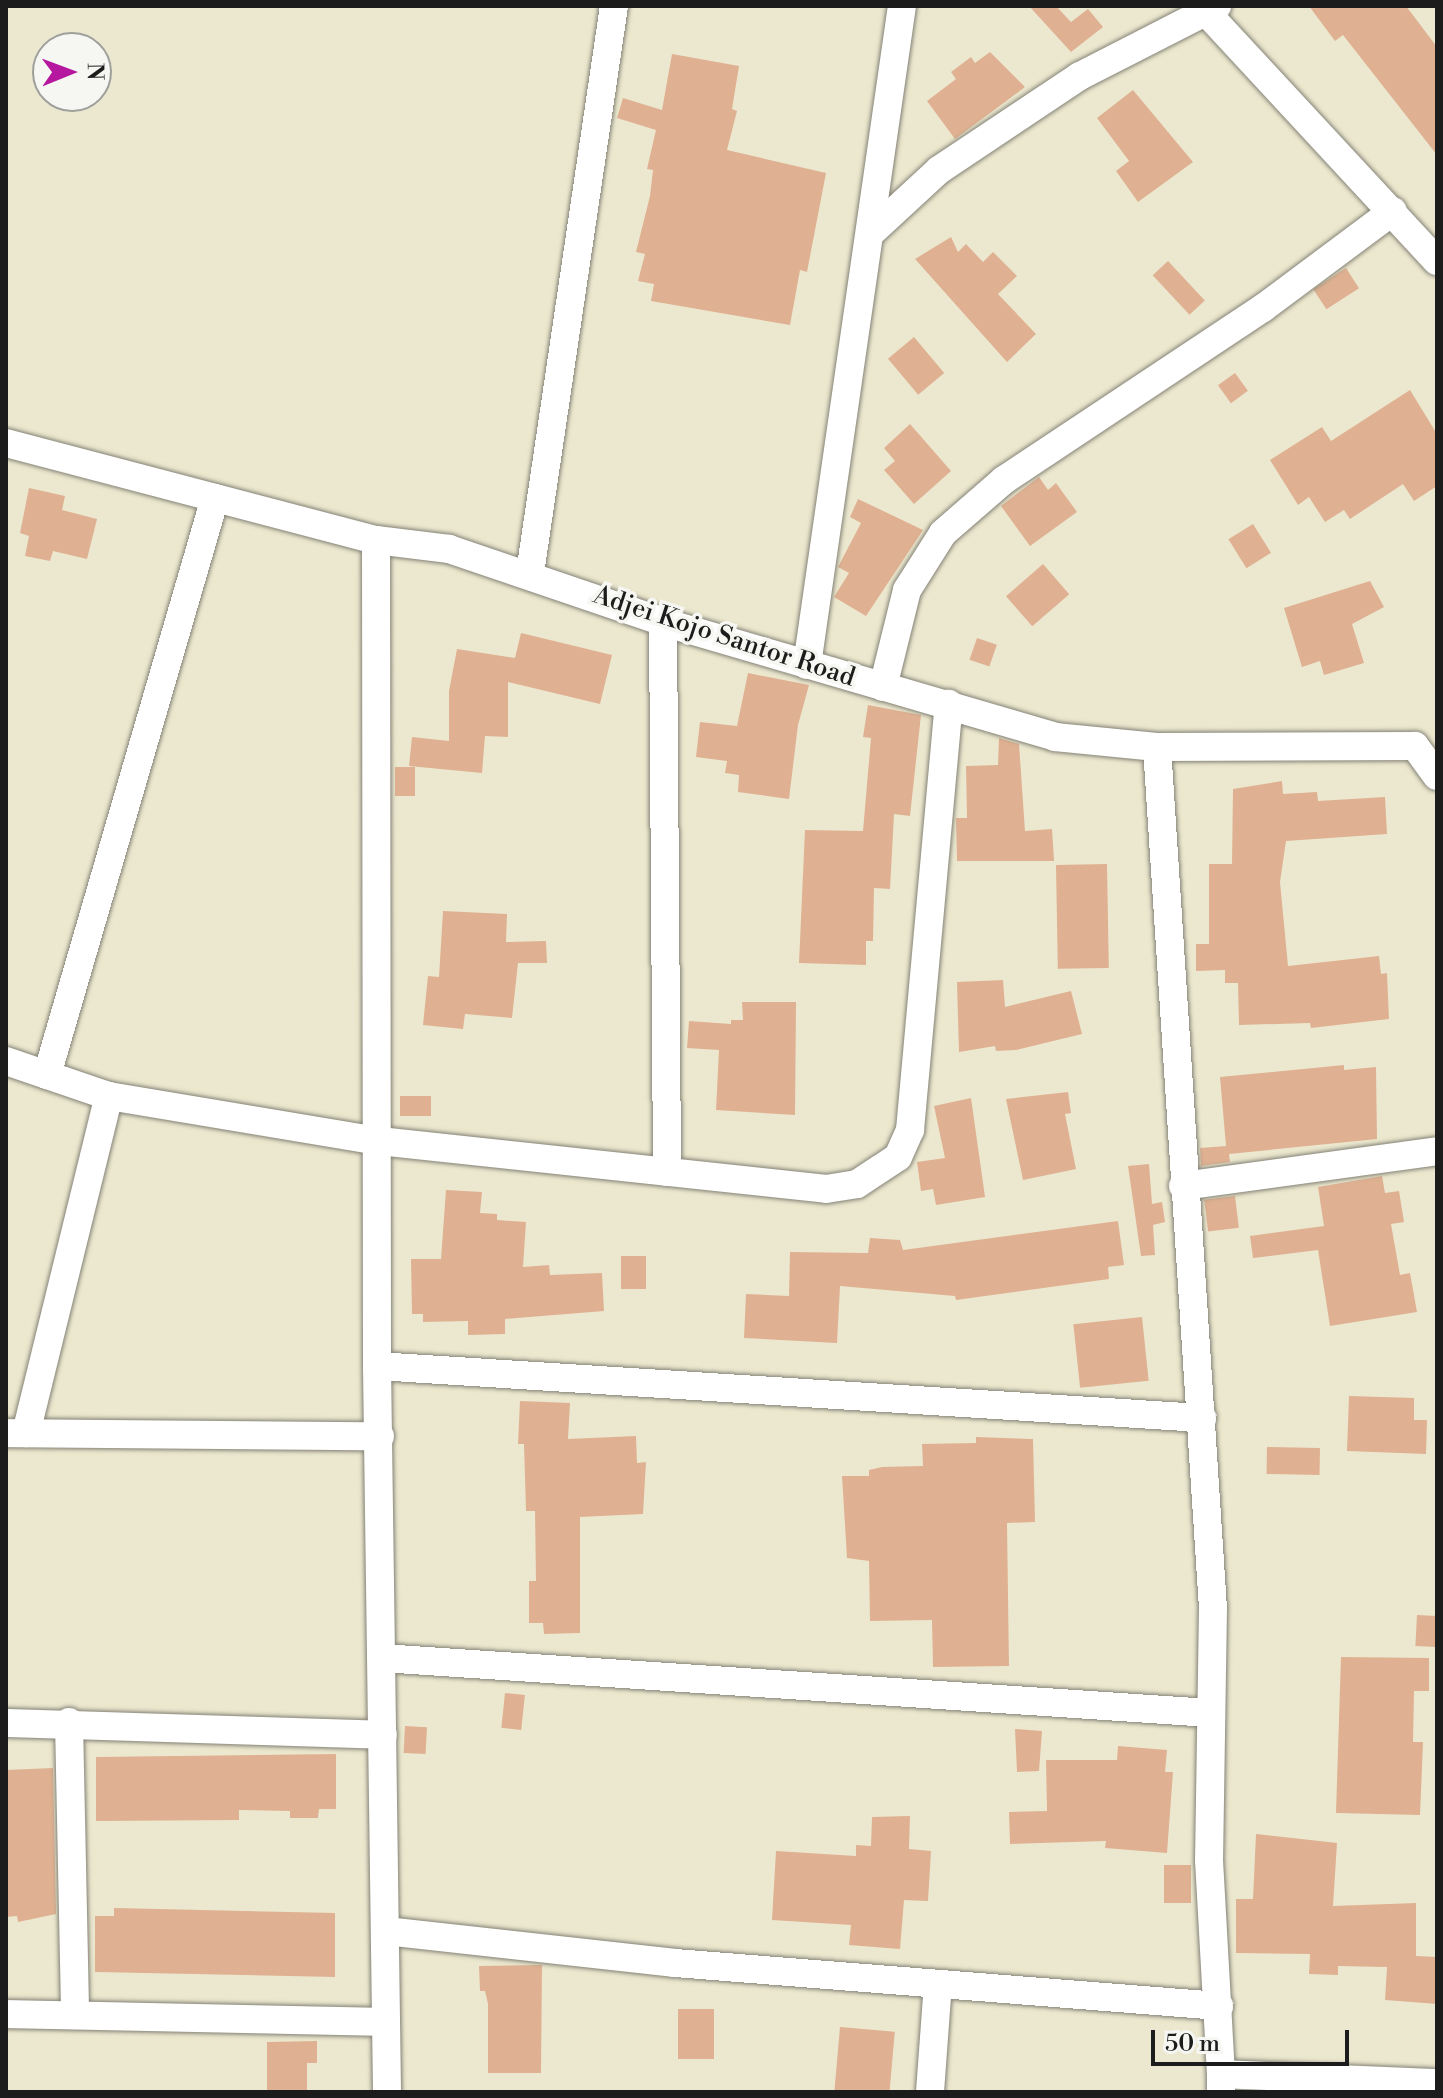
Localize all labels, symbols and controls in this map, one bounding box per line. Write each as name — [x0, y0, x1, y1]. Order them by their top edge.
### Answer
north arrow — [32, 32, 112, 112]
text: N — [81, 63, 108, 81]
street label: Adjei Kojo Santor Road — [589, 580, 859, 694]
scale bar — [1155, 2014, 1353, 2064]
text: 50 m — [1165, 2029, 1220, 2059]

